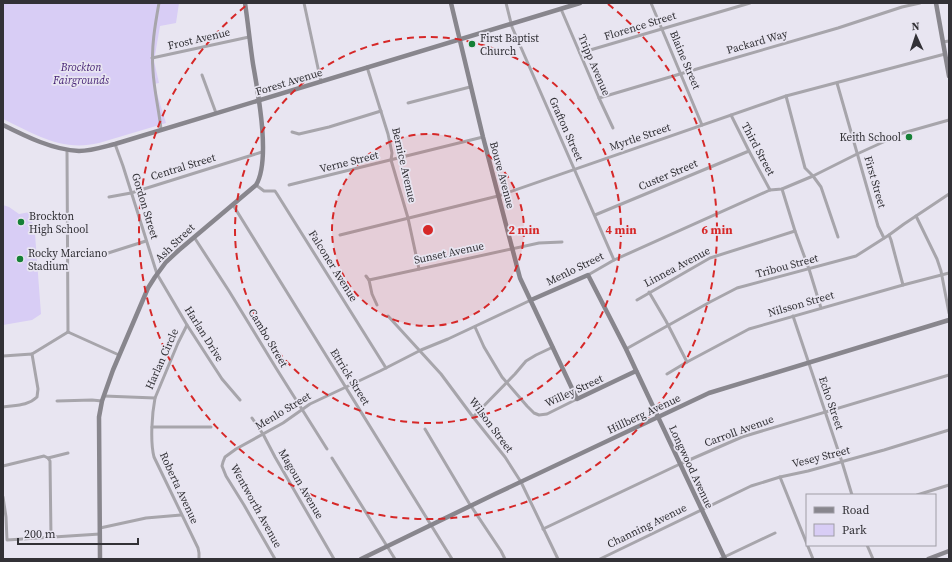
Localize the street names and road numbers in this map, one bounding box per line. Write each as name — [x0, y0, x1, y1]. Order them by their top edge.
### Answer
street label: Florence Street — [602, 8, 678, 44]
street label: Frost Avenue — [166, 24, 232, 53]
street label: Packard Way — [725, 26, 790, 58]
street label: Blaine Street — [666, 28, 704, 92]
street label: Tripp Avenue — [574, 32, 614, 98]
street label: Forest Avenue — [254, 65, 325, 99]
street label: Grafton Street — [545, 95, 587, 164]
street label: Myrtle Street — [608, 119, 673, 154]
street label: Third Street — [738, 120, 779, 179]
street label: Bernice Avenue — [388, 126, 420, 204]
street label: Bouve Avenue — [486, 140, 518, 210]
street label: Verne Street — [318, 147, 380, 177]
street label: Central Street — [149, 150, 218, 184]
street label: First Street — [860, 154, 890, 210]
street label: Custer Street — [636, 156, 700, 194]
street label: Gordon Street — [128, 171, 162, 241]
street label: Ash Street — [152, 220, 198, 266]
street label: Falconer Avenue — [305, 227, 361, 305]
street label: Sunset Avenue — [413, 238, 486, 268]
street label: Linnea Avenue — [641, 243, 713, 291]
street label: Menlo Street — [544, 248, 607, 289]
street label: Tribou Street — [754, 250, 820, 282]
street label: Nilsson Street — [766, 287, 836, 321]
street label: Harlan Drive — [181, 303, 227, 365]
street label: Cambo Street — [245, 306, 292, 370]
street label: Harlan Circle — [142, 326, 182, 392]
street label: Ettrick Street — [327, 346, 374, 409]
street label: Willey Street — [543, 371, 606, 411]
street label: Echo Street — [815, 374, 847, 432]
street label: Menlo Street — [252, 388, 314, 433]
street label: Hillberg Avenue — [605, 390, 683, 438]
street label: Wilson Street — [465, 394, 517, 456]
street label: Carroll Avenue — [702, 411, 776, 451]
street label: Longwood Avenue — [665, 423, 717, 511]
street label: Vesey Street — [790, 442, 852, 471]
street label: Magoun Avenue — [275, 446, 327, 522]
street label: Roberta Avenue — [156, 450, 202, 527]
street label: Wentworth Avenue — [227, 461, 285, 551]
street label: Channing Avenue — [605, 500, 690, 552]

